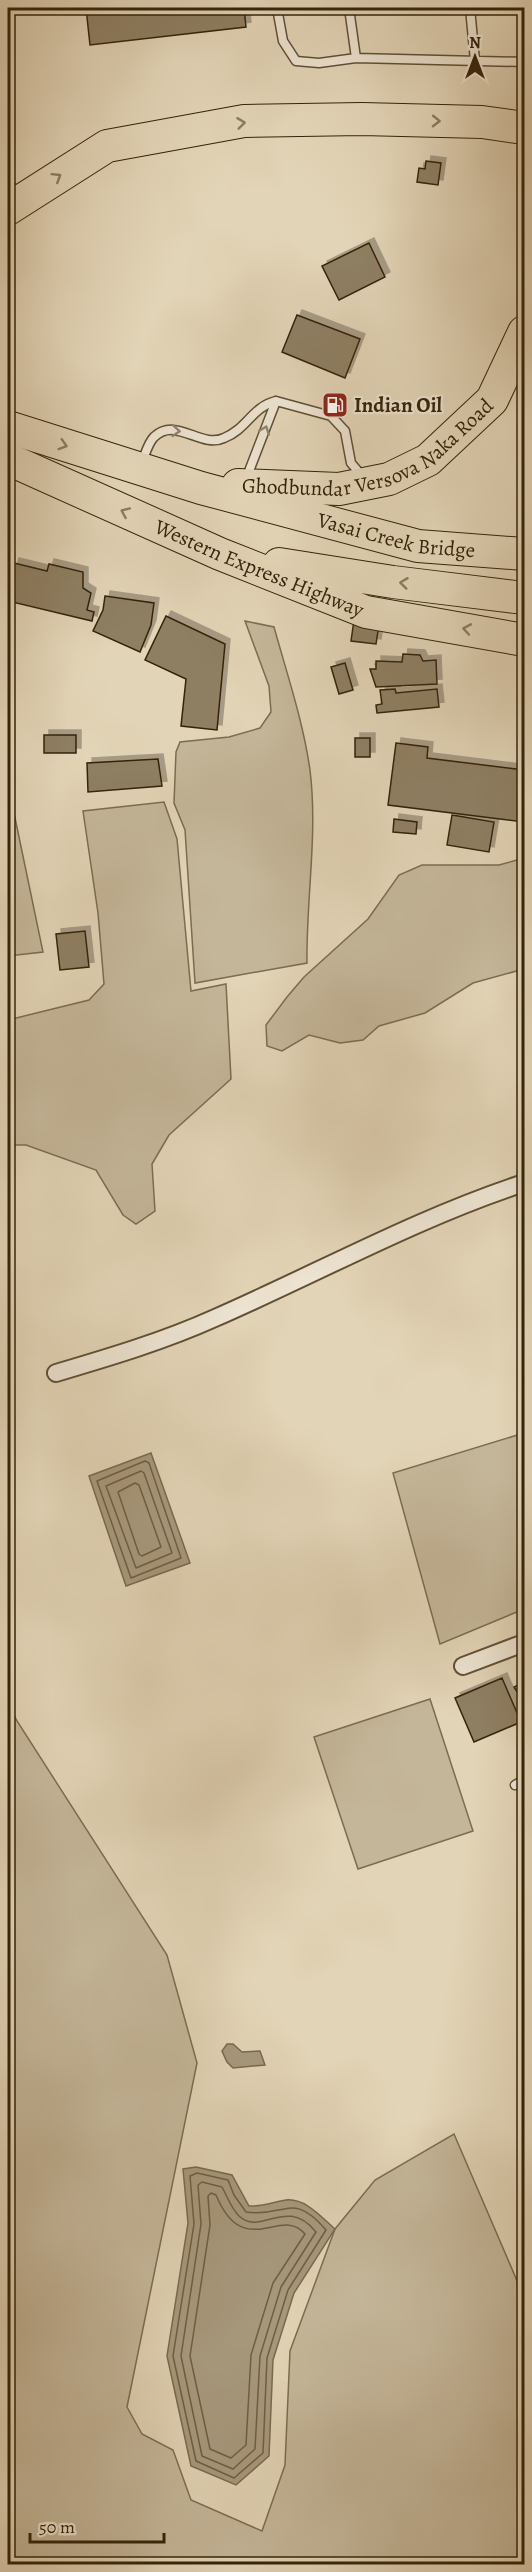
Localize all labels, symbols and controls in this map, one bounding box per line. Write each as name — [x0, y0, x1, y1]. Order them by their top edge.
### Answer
north arrow — [445, 27, 505, 87]
text: N — [469, 32, 481, 54]
one-way arrow — [431, 114, 440, 127]
one-way arrow — [236, 117, 245, 129]
one-way arrow — [51, 173, 61, 185]
fuel station icon: Indian Oil — [320, 390, 350, 420]
street label: Ghodbundar Versova Naka Road — [241, 391, 500, 503]
place label: Indian Oil — [354, 391, 443, 419]
one-way arrow — [171, 424, 180, 437]
one-way arrow — [257, 425, 270, 436]
one-way arrow — [57, 438, 68, 450]
street label: Vasai Creek Bridge — [313, 506, 476, 564]
one-way arrow — [121, 507, 132, 519]
street label: Western Express Highway — [149, 512, 369, 624]
one-way arrow — [399, 578, 408, 590]
one-way arrow — [462, 624, 472, 636]
scale bar — [30, 2506, 164, 2544]
text: 50 m — [39, 2515, 75, 2539]

